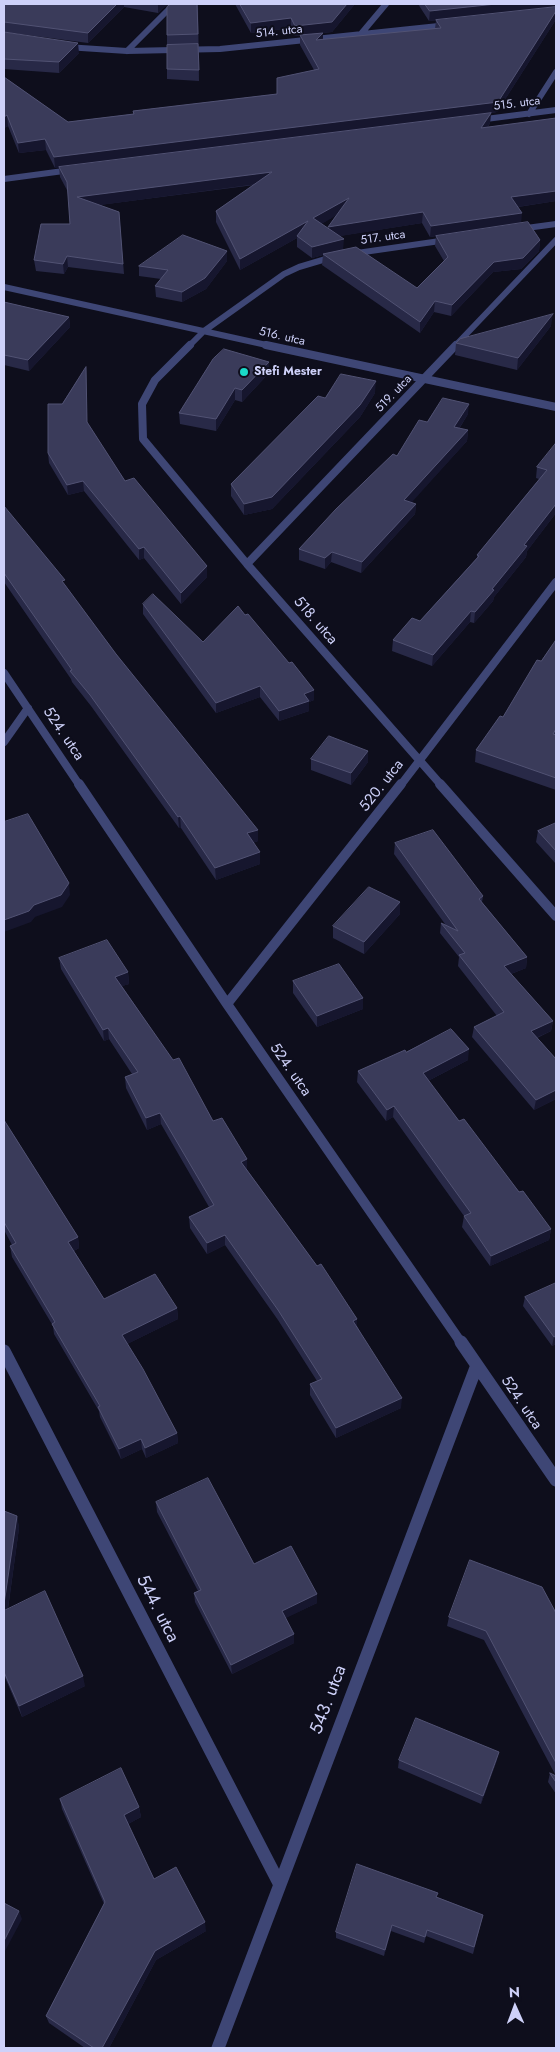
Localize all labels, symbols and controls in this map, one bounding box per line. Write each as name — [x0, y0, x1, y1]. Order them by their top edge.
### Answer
street label: 514. utca — [255, 22, 303, 42]
street label: 515. utca — [493, 94, 541, 114]
street label: 517. utca — [360, 228, 406, 248]
street label: 516. utca — [257, 325, 307, 349]
place label: Stefi Mester — [254, 365, 322, 379]
marker: Stefi Mester — [238, 366, 250, 378]
street label: 519. utca — [373, 372, 415, 416]
street label: 518. utca — [289, 593, 341, 649]
street label: 524. utca — [39, 704, 87, 764]
street label: 520. utca — [356, 756, 408, 816]
street label: 524. utca — [265, 1040, 315, 1100]
street label: 524. utca — [497, 1373, 545, 1433]
street label: 544. utca — [131, 1572, 183, 1646]
street label: 543. utca — [306, 1663, 352, 1737]
north arrow — [490, 1982, 540, 2032]
text: N — [509, 1982, 520, 2002]

